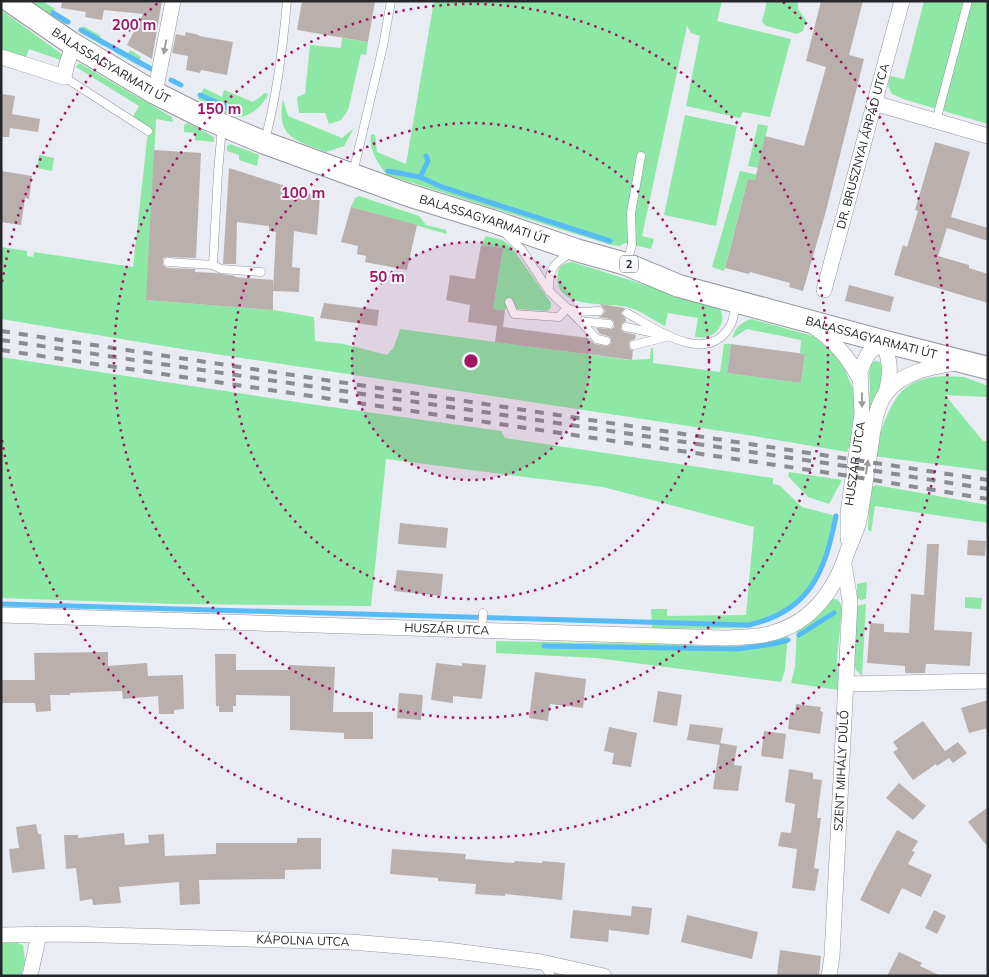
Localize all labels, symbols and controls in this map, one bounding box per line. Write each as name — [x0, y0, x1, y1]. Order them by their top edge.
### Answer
text: 200 m — [112, 15, 156, 34]
street label: BALASSAGYARMATI ÚT — [49, 24, 174, 107]
one-way arrow — [160, 40, 168, 56]
street label: DR. BRUSZNYAI ÁRPÁD UTCA — [833, 61, 892, 231]
text: 150 m — [197, 99, 241, 118]
text: 100 m — [281, 183, 325, 202]
street label: BALASSAGYARMATI ÚT — [418, 191, 552, 247]
road number: 2 — [620, 255, 638, 272]
text: 50 m — [369, 267, 405, 286]
street label: BALASSAGYARMATI ÚT — [804, 313, 939, 362]
centre of rings — [462, 352, 480, 370]
one-way arrow — [858, 392, 866, 408]
street label: HUSZÁR UTCA — [841, 420, 868, 507]
one-way arrow — [864, 459, 872, 475]
street label: HUSZÁR UTCA — [404, 620, 490, 638]
street label: SZENT MIHÁLY DŰLŐ — [830, 710, 851, 831]
street label: KÁPOLNA UTCA — [256, 931, 350, 949]

